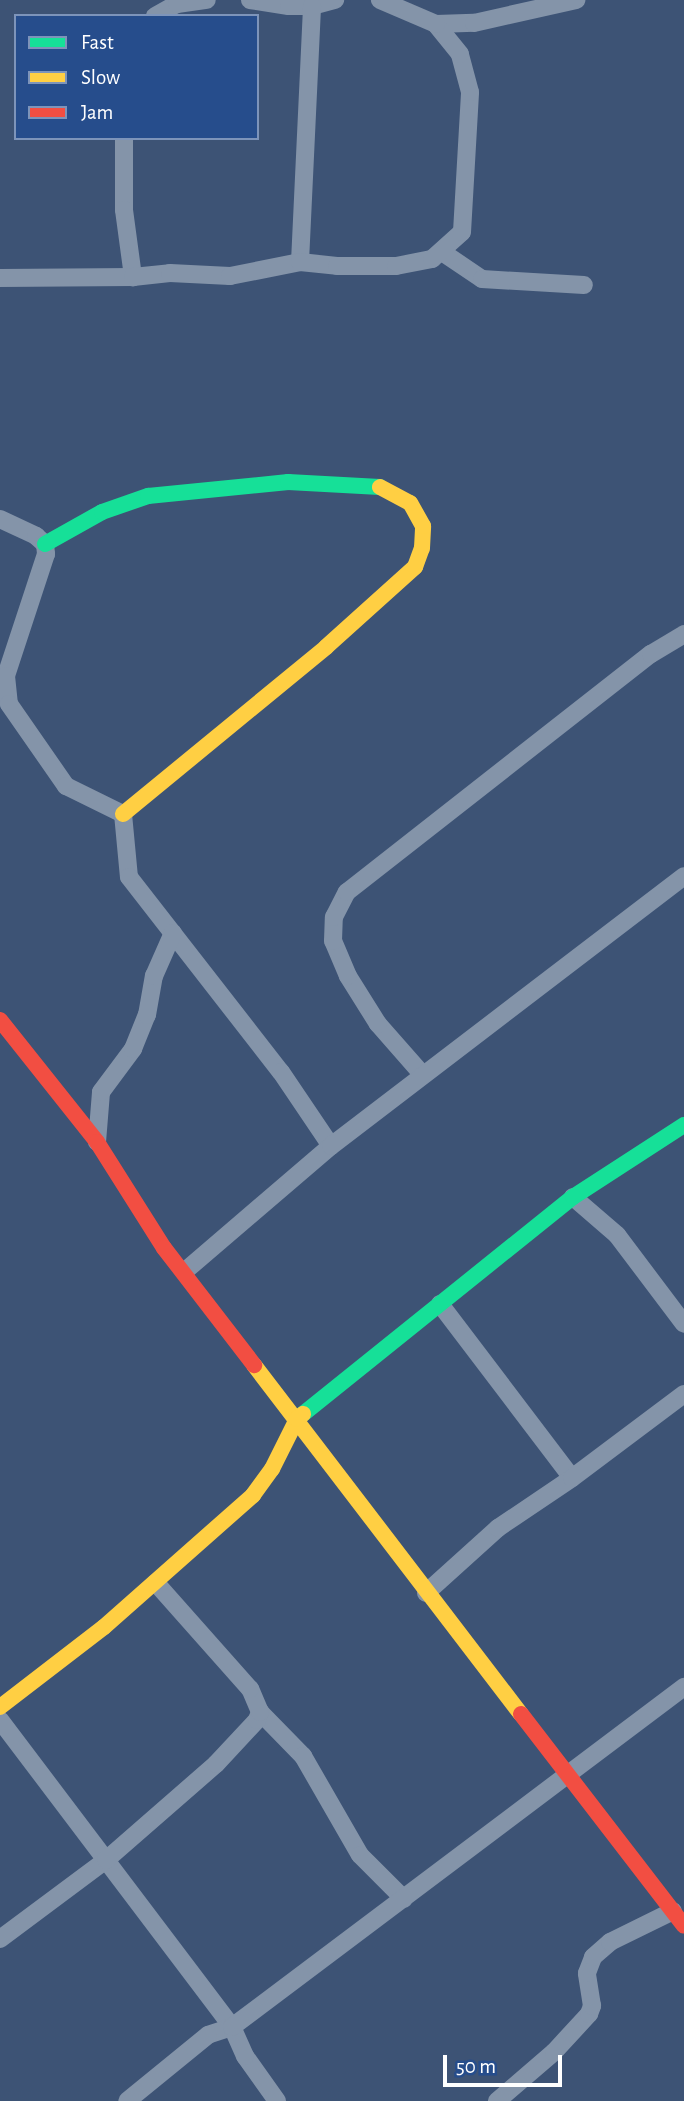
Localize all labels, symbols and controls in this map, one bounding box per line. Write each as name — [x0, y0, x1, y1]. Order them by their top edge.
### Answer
legend — [14, 14, 259, 140]
text: Fast — [81, 32, 114, 53]
text: Slow — [81, 67, 120, 88]
text: Jam — [81, 102, 113, 123]
scale bar — [446, 2042, 565, 2086]
text: 50 m — [456, 2056, 496, 2077]

